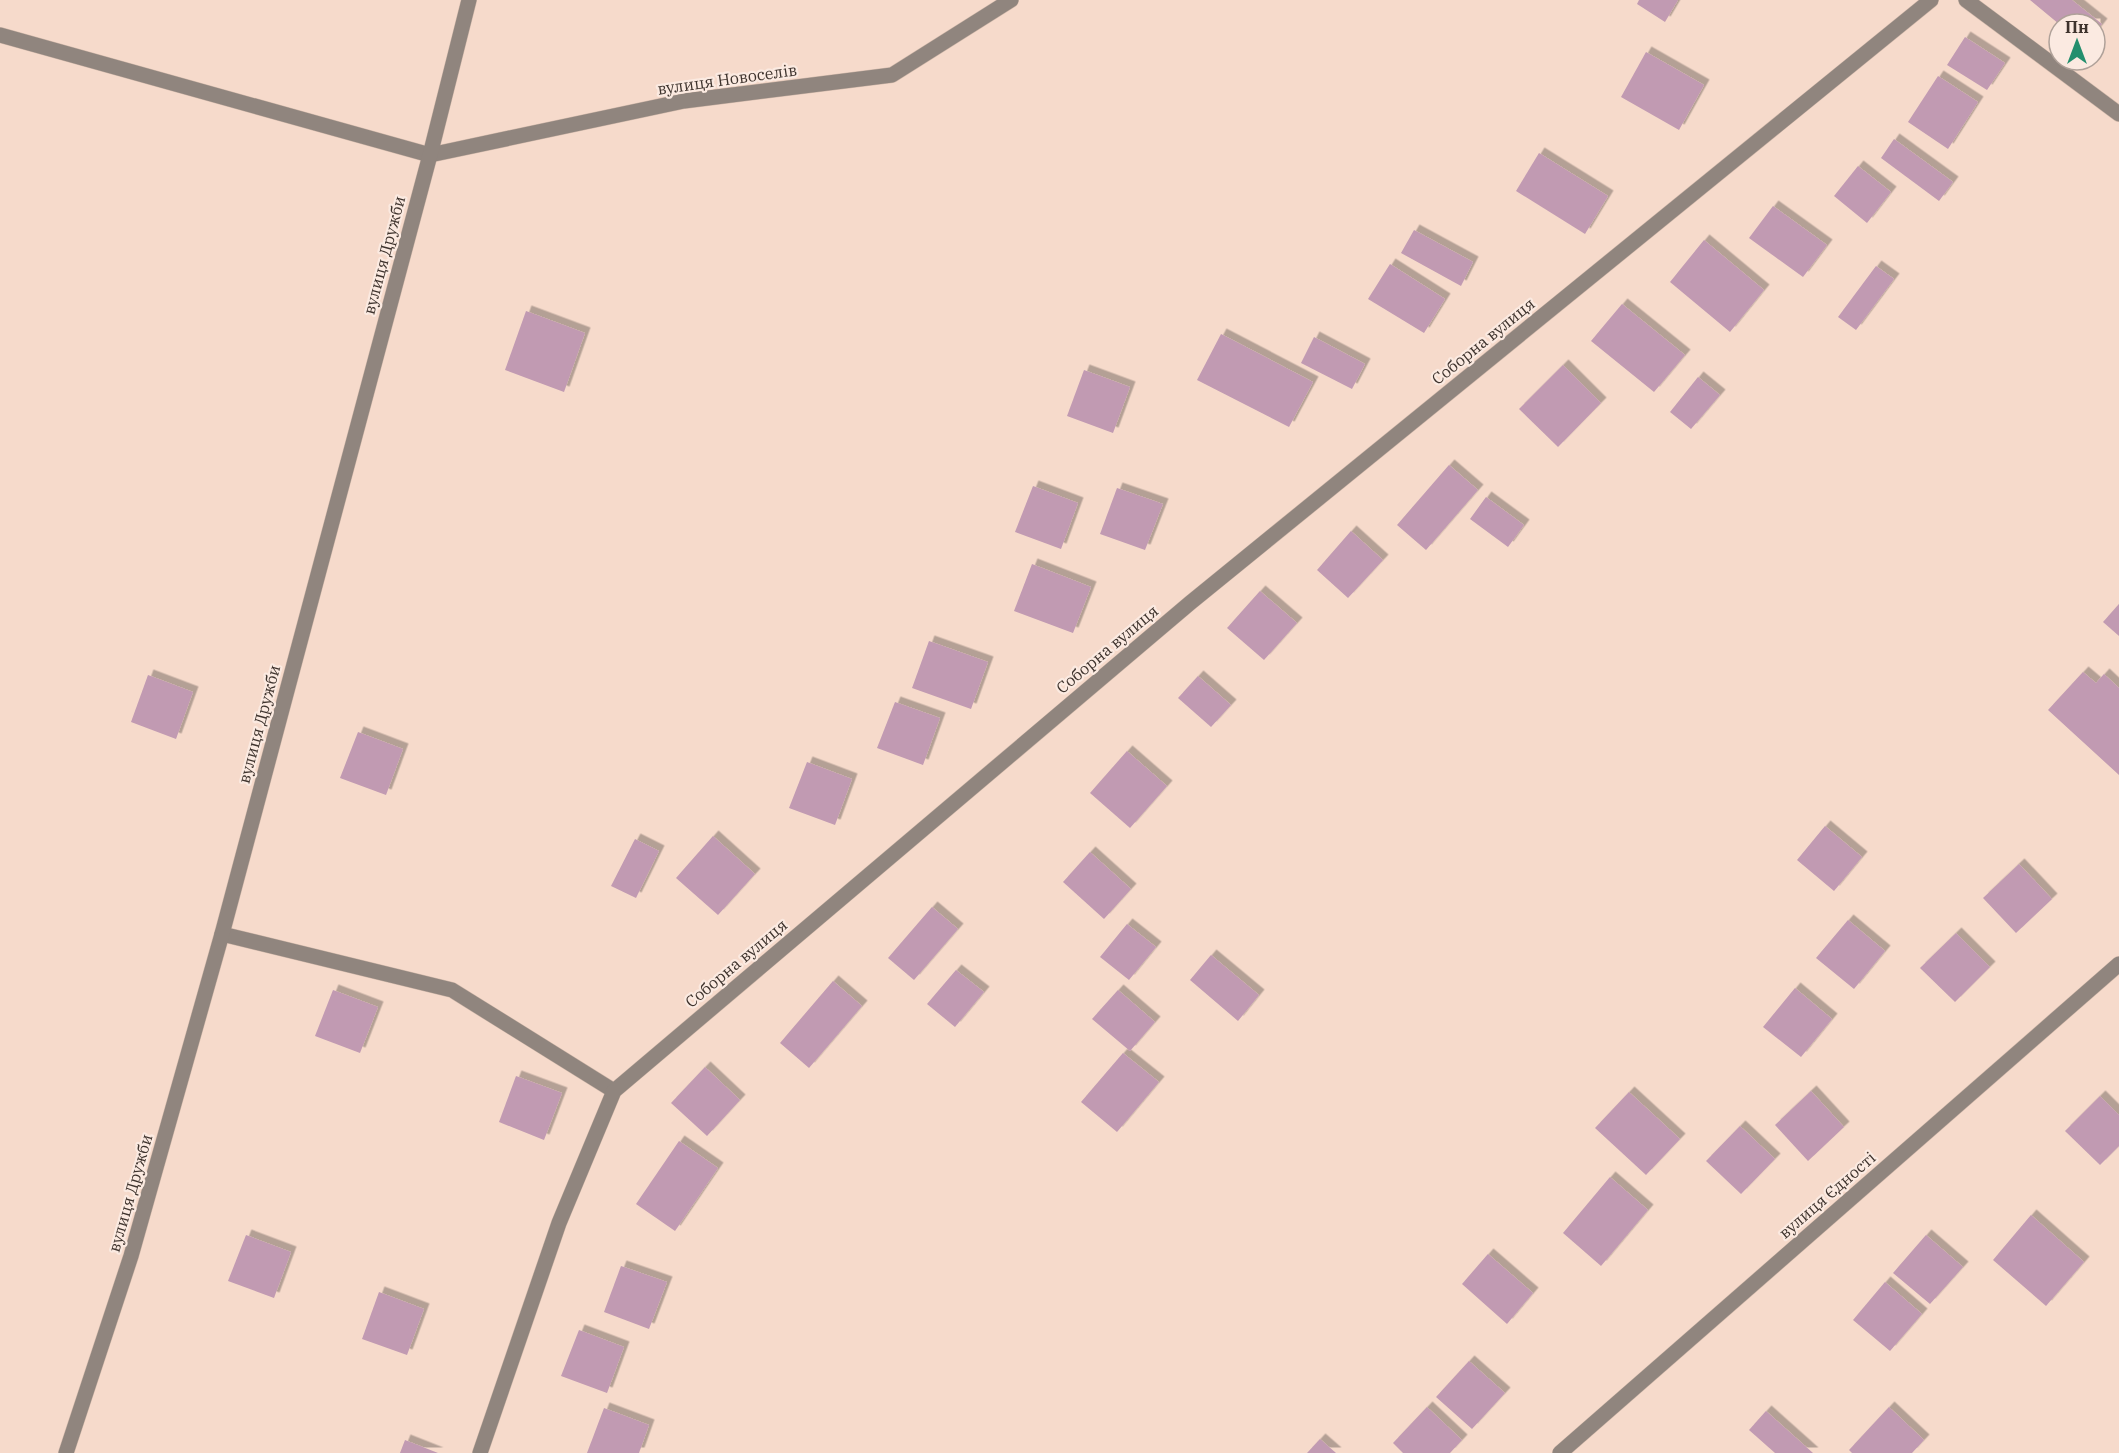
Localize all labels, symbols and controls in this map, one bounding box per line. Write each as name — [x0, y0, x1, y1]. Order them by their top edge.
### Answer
north arrow — [2047, 12, 2107, 72]
text: Пн — [2065, 17, 2089, 37]
street label: вулиця Новоселів — [656, 59, 798, 99]
street label: вулиця Дружби — [359, 194, 409, 316]
street label: Соборна вулиця — [1427, 293, 1539, 389]
street label: Соборна вулиця — [1052, 601, 1162, 697]
street label: вулиця Дружби — [234, 663, 284, 785]
street label: Соборна вулиця — [681, 915, 791, 1011]
street label: вулиця Дружби — [104, 1132, 156, 1254]
street label: вулиця Єдності — [1774, 1147, 1880, 1243]

